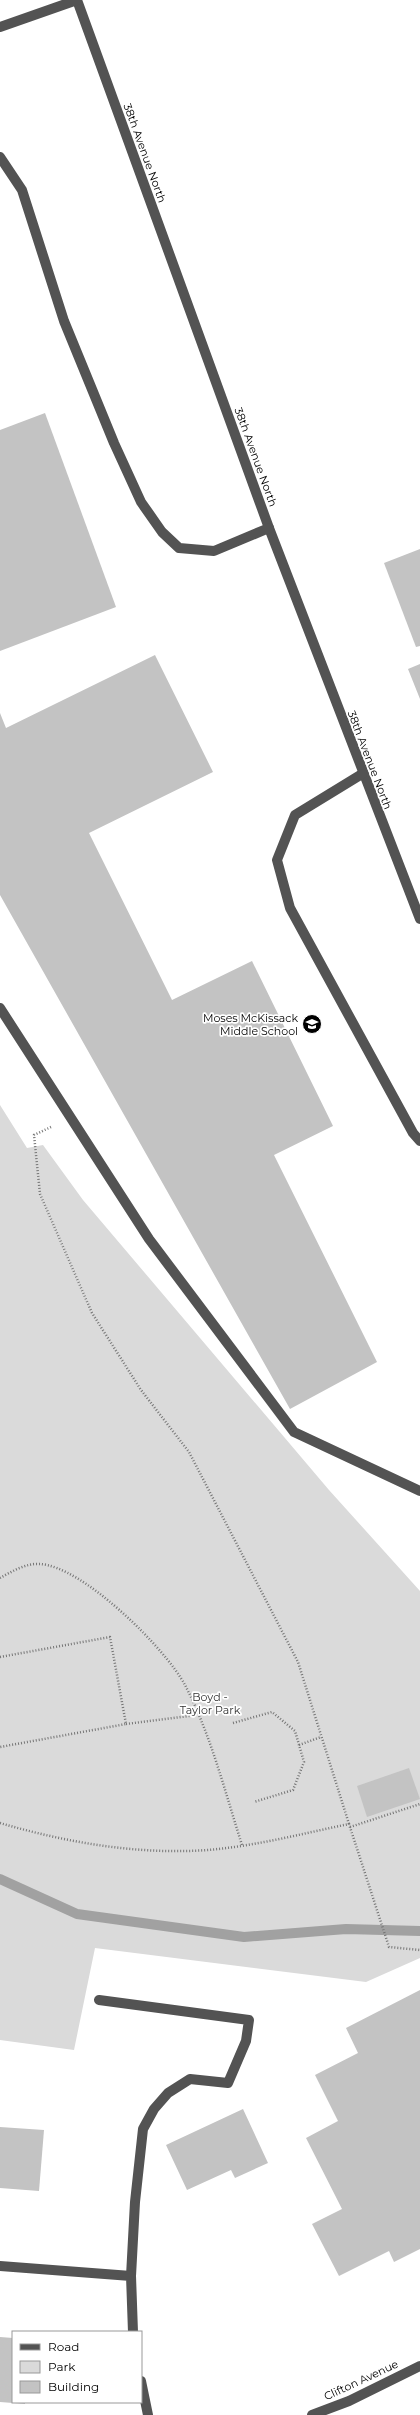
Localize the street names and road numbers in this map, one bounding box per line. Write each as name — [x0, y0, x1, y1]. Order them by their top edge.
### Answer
street label: 38th Avenue North — [121, 101, 169, 205]
street label: 38th Avenue North — [232, 405, 280, 509]
street label: 38th Avenue North — [345, 709, 395, 811]
street label: Clifton Avenue — [322, 2357, 401, 2403]

